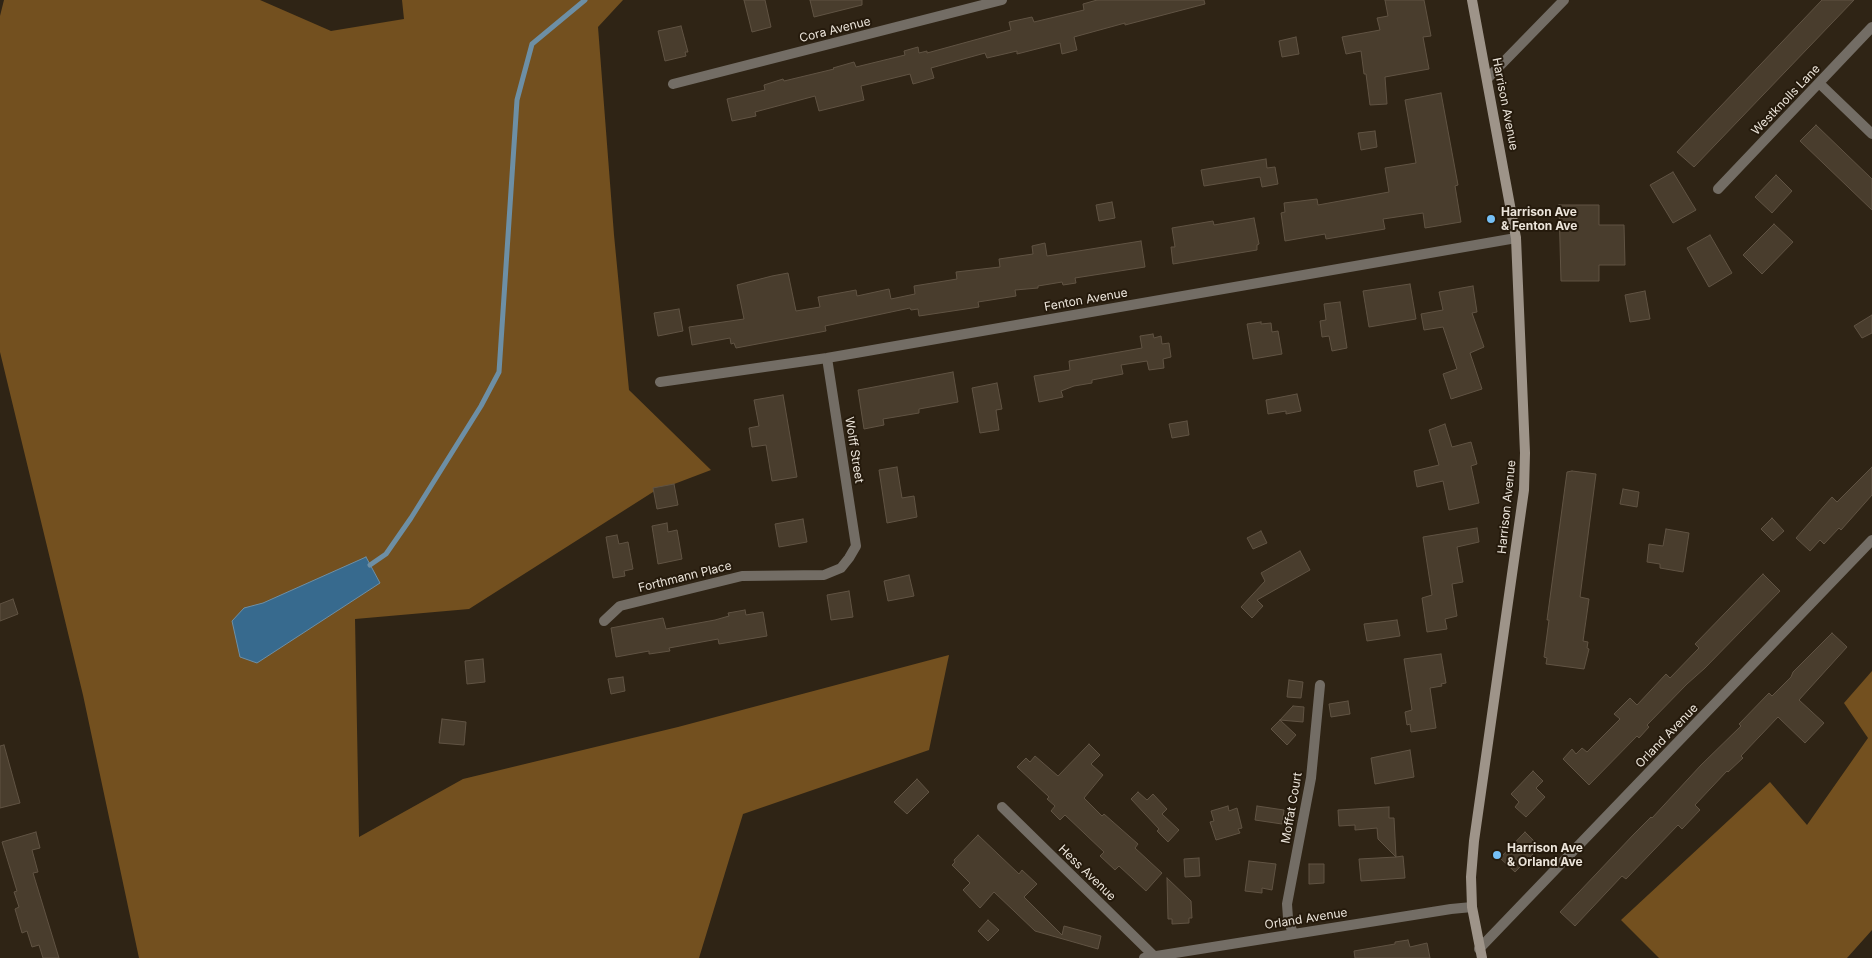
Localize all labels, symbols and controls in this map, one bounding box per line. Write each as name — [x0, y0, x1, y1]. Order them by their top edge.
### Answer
street label: Cora Avenue — [798, 14, 872, 46]
street label: Harrison Avenue — [1489, 56, 1521, 152]
street label: Westknolls Lane — [1749, 62, 1823, 138]
place label: Harrison Ave & Fenton Ave — [1501, 205, 1577, 233]
marker: Harrison Ave & Fenton Ave — [1485, 213, 1497, 225]
street label: Fenton Avenue — [1043, 286, 1129, 314]
street label: Wolff Street — [842, 416, 866, 484]
street label: Harrison Avenue — [1495, 459, 1519, 555]
street label: Forthmann Place — [637, 558, 733, 596]
street label: Orland Avenue — [1633, 701, 1701, 771]
street label: Moffat Court — [1279, 771, 1305, 845]
place label: Harrison Ave & Orland Ave — [1507, 841, 1583, 869]
street label: Hess Avenue — [1055, 842, 1119, 904]
marker: Harrison Ave & Orland Ave — [1491, 849, 1503, 861]
street label: Orland Avenue — [1264, 905, 1348, 933]

